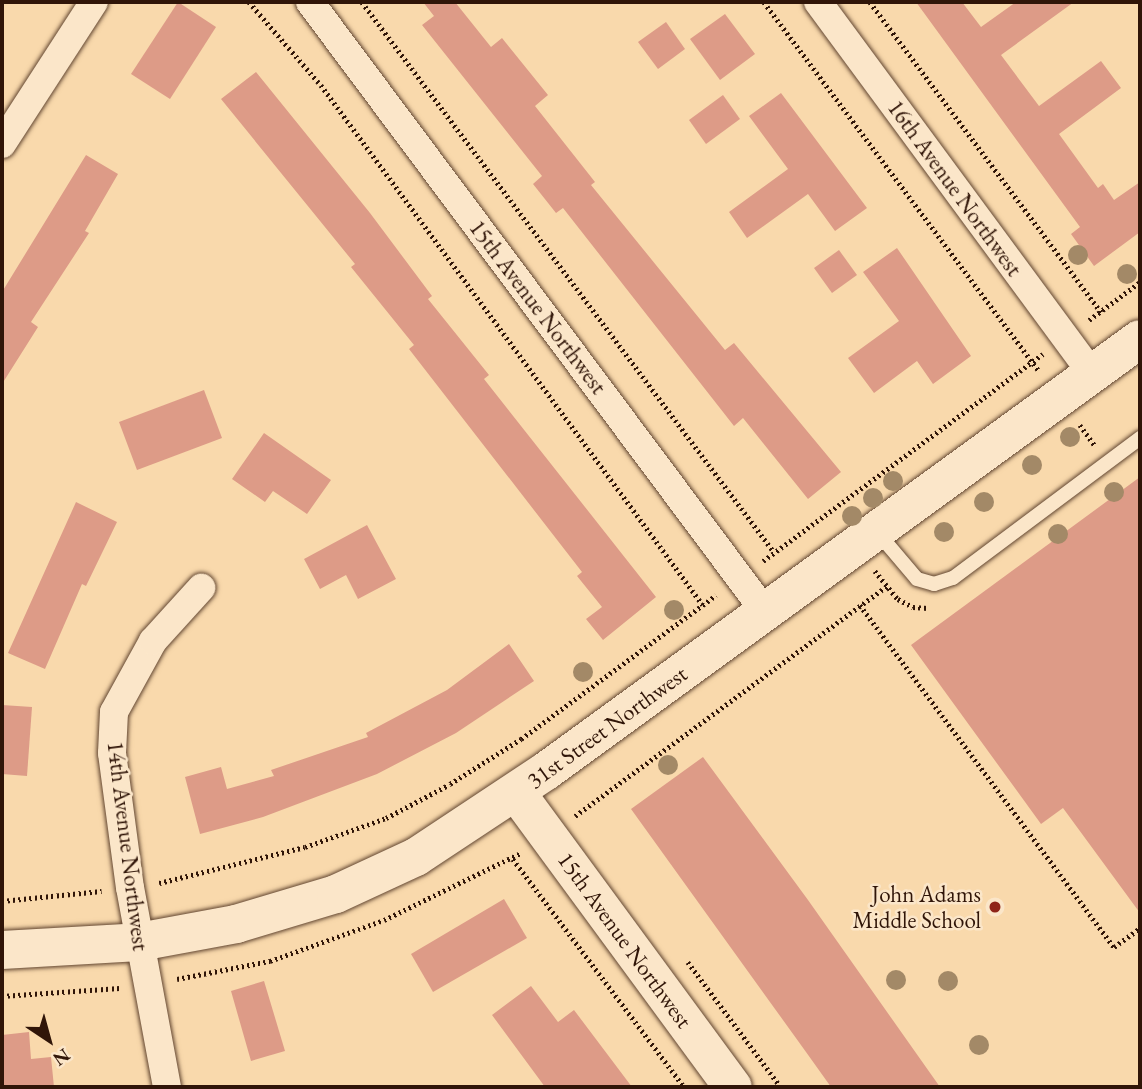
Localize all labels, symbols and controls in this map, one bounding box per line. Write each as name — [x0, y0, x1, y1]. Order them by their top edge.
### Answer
street label: 16th Avenue Northwest — [882, 95, 1028, 281]
street label: 15th Avenue Northwest — [464, 214, 612, 400]
street label: 31st Street Northwest — [522, 660, 692, 794]
street label: 14th Avenue Northwest — [101, 740, 155, 952]
street label: 15th Avenue Northwest — [552, 847, 698, 1033]
place label: John Adams Middle School — [852, 880, 981, 934]
marker: John Adams Middle School — [987, 899, 1003, 915]
north arrow — [14, 1005, 84, 1075]
text: N — [48, 1043, 75, 1072]

